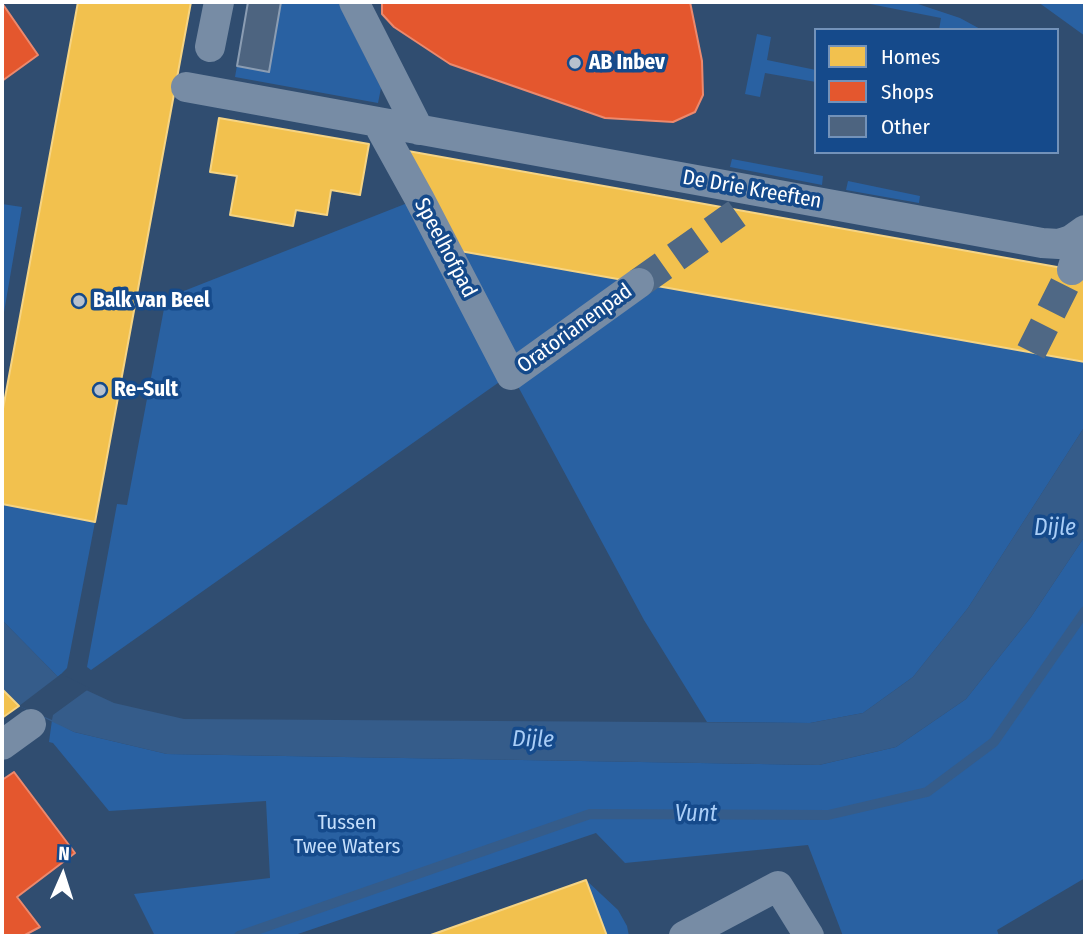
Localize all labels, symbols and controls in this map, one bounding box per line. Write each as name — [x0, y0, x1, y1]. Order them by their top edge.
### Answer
legend — [814, 28, 1059, 154]
text: Homes — [881, 44, 940, 70]
place label: AB Inbev — [589, 50, 665, 76]
marker: AB Inbev — [567, 55, 583, 71]
text: Shops — [881, 79, 934, 105]
text: Other — [881, 114, 930, 140]
street label: De Drie Kreeften — [681, 165, 823, 215]
street label: Speelhofpad — [408, 194, 482, 302]
street label: Oratorianenpad — [513, 279, 637, 379]
place label: Balk van Beel — [93, 288, 210, 314]
marker: Balk van Beel — [71, 293, 87, 309]
place label: Re-Sult — [114, 377, 178, 403]
marker: Re-Sult — [92, 382, 108, 398]
water label: Dijle — [1034, 515, 1076, 543]
water label: Dijle — [512, 726, 554, 754]
water label: Vunt — [675, 801, 717, 829]
park label: Tussen Twee Waters — [294, 810, 400, 860]
north arrow — [28, 840, 98, 910]
text: N — [58, 842, 70, 865]

